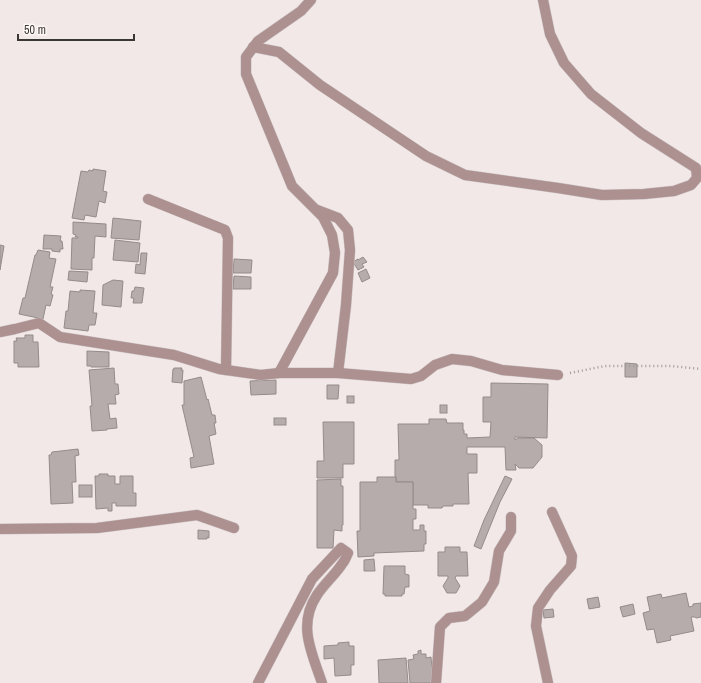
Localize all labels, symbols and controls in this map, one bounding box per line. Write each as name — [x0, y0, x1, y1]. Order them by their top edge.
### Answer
scale bar — [18, 16, 134, 42]
text: 50 m — [24, 22, 46, 38]

